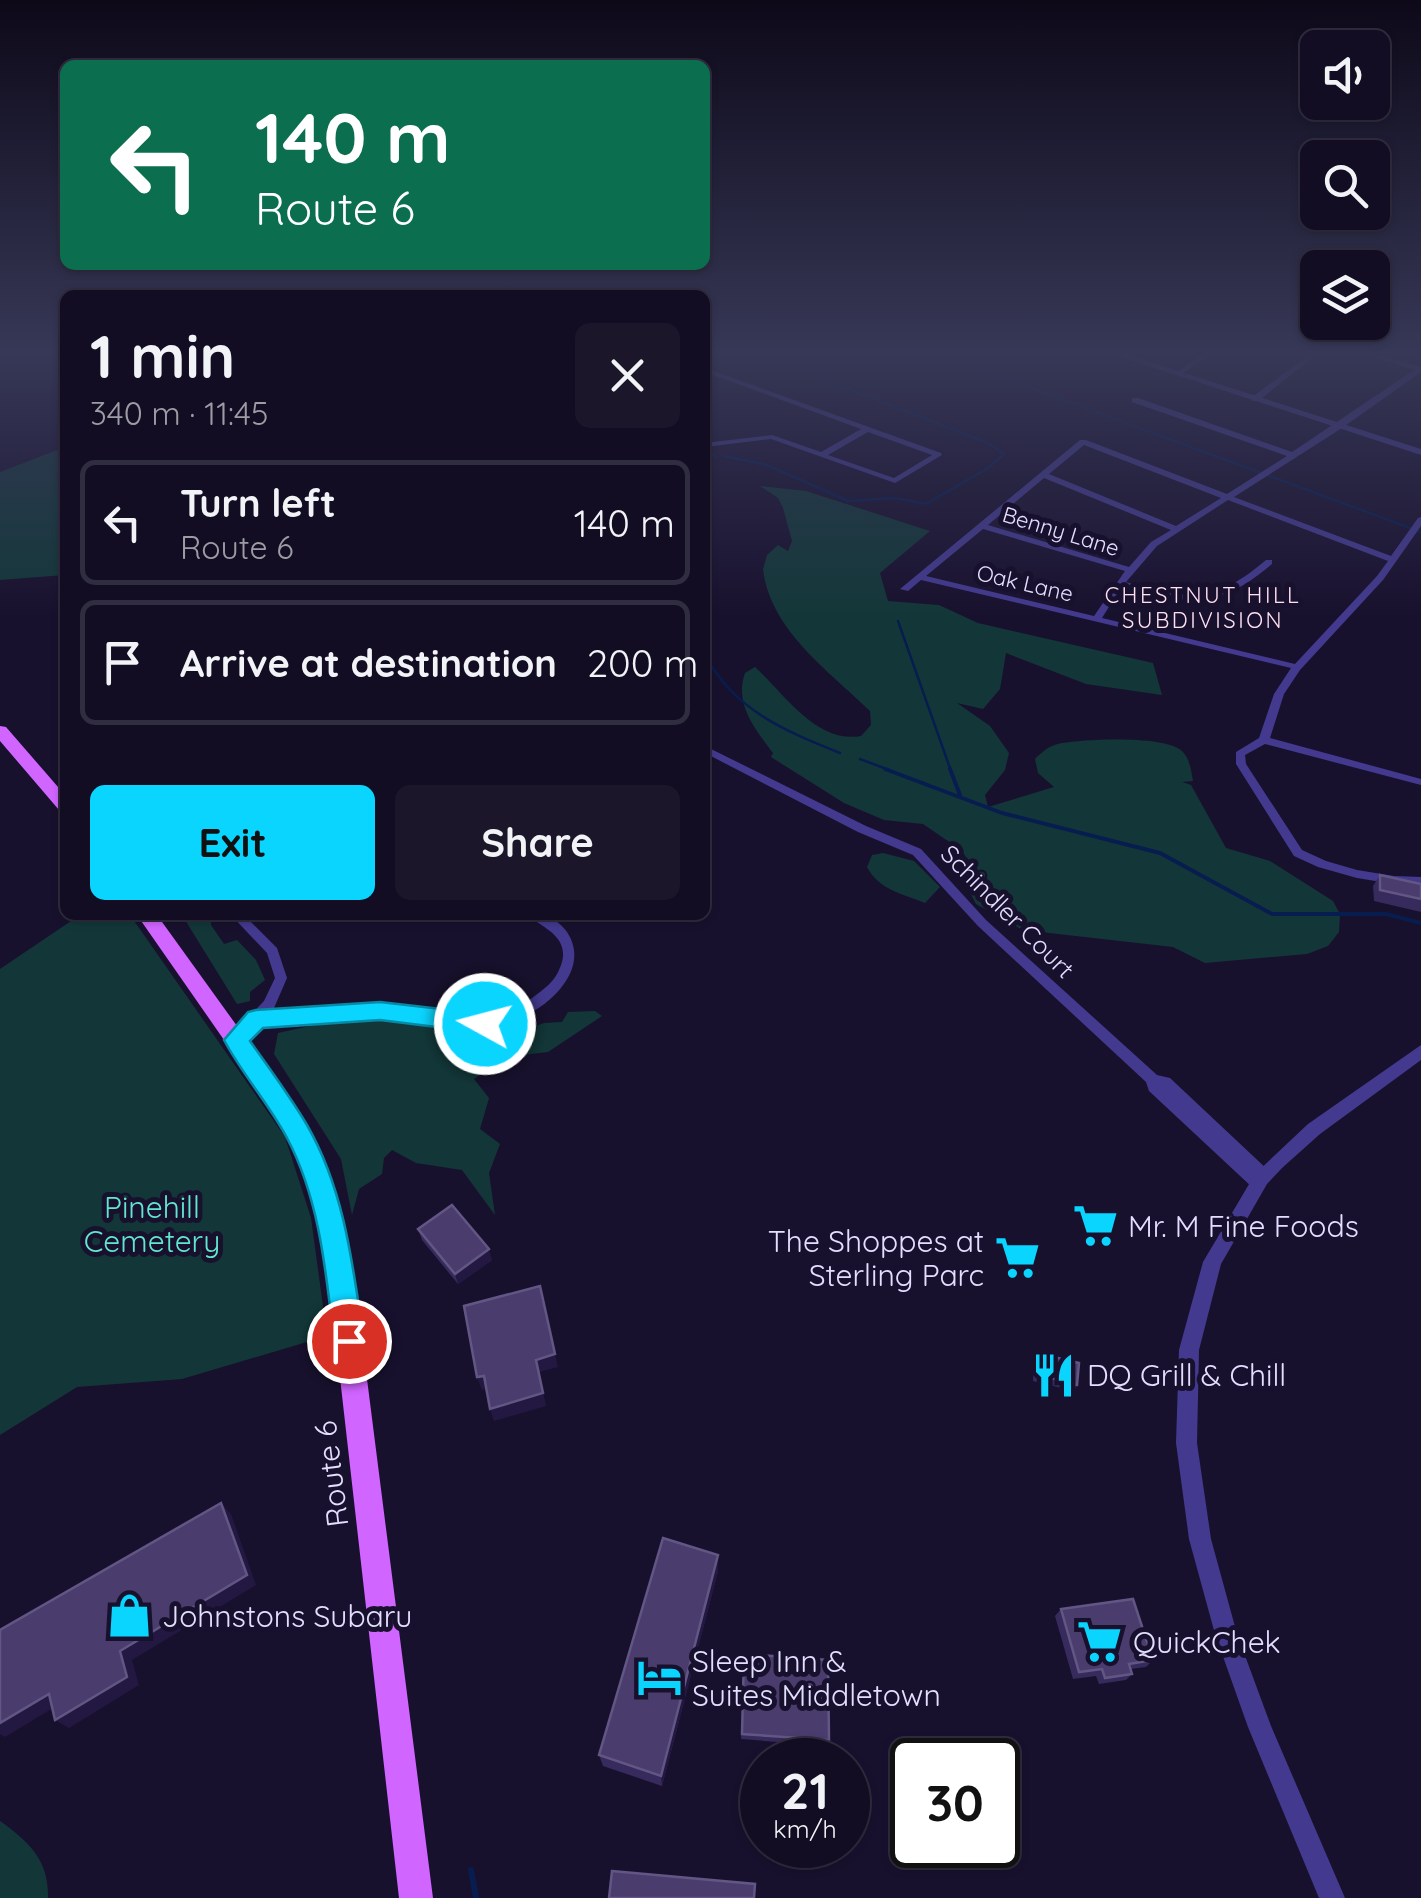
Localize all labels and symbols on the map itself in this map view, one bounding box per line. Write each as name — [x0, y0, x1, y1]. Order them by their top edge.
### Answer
street label: Benny Lane — [999, 500, 1123, 562]
street label: Oak Lane — [974, 558, 1076, 608]
district label: CHESTNUT HILL SUBDIVISION — [1105, 581, 1301, 634]
street label: Schindler Court — [935, 838, 1081, 984]
position arrow — [433, 972, 537, 1076]
park label: Pinehill Cemetery — [84, 1188, 220, 1260]
supermarket icon: Mr. M Fine Foods — [1071, 1202, 1119, 1250]
place label: Mr. M Fine Foods — [1128, 1207, 1359, 1245]
place label: The Shoppes at Sterling Parc — [768, 1222, 984, 1294]
supermarket icon: The Shoppes at Sterling Parc — [993, 1234, 1041, 1282]
pin — [307, 1299, 392, 1384]
restaurant icon: DQ Grill & Chill — [1030, 1351, 1078, 1399]
place label: DQ Grill & Chill — [1087, 1356, 1286, 1394]
street label: Route 6 — [306, 1419, 356, 1529]
shop icon: Johnstons Subaru — [105, 1592, 153, 1640]
place label: Johnstons Subaru — [162, 1597, 412, 1635]
supermarket icon: QuickChek — [1076, 1618, 1124, 1666]
place label: QuickChek — [1133, 1623, 1281, 1661]
place label: Sleep Inn & Suites Middletown — [692, 1642, 941, 1714]
hotel icon: Sleep Inn & Suites Middletown — [635, 1654, 683, 1702]
speed limit sign: 30 — [890, 1738, 1020, 1868]

